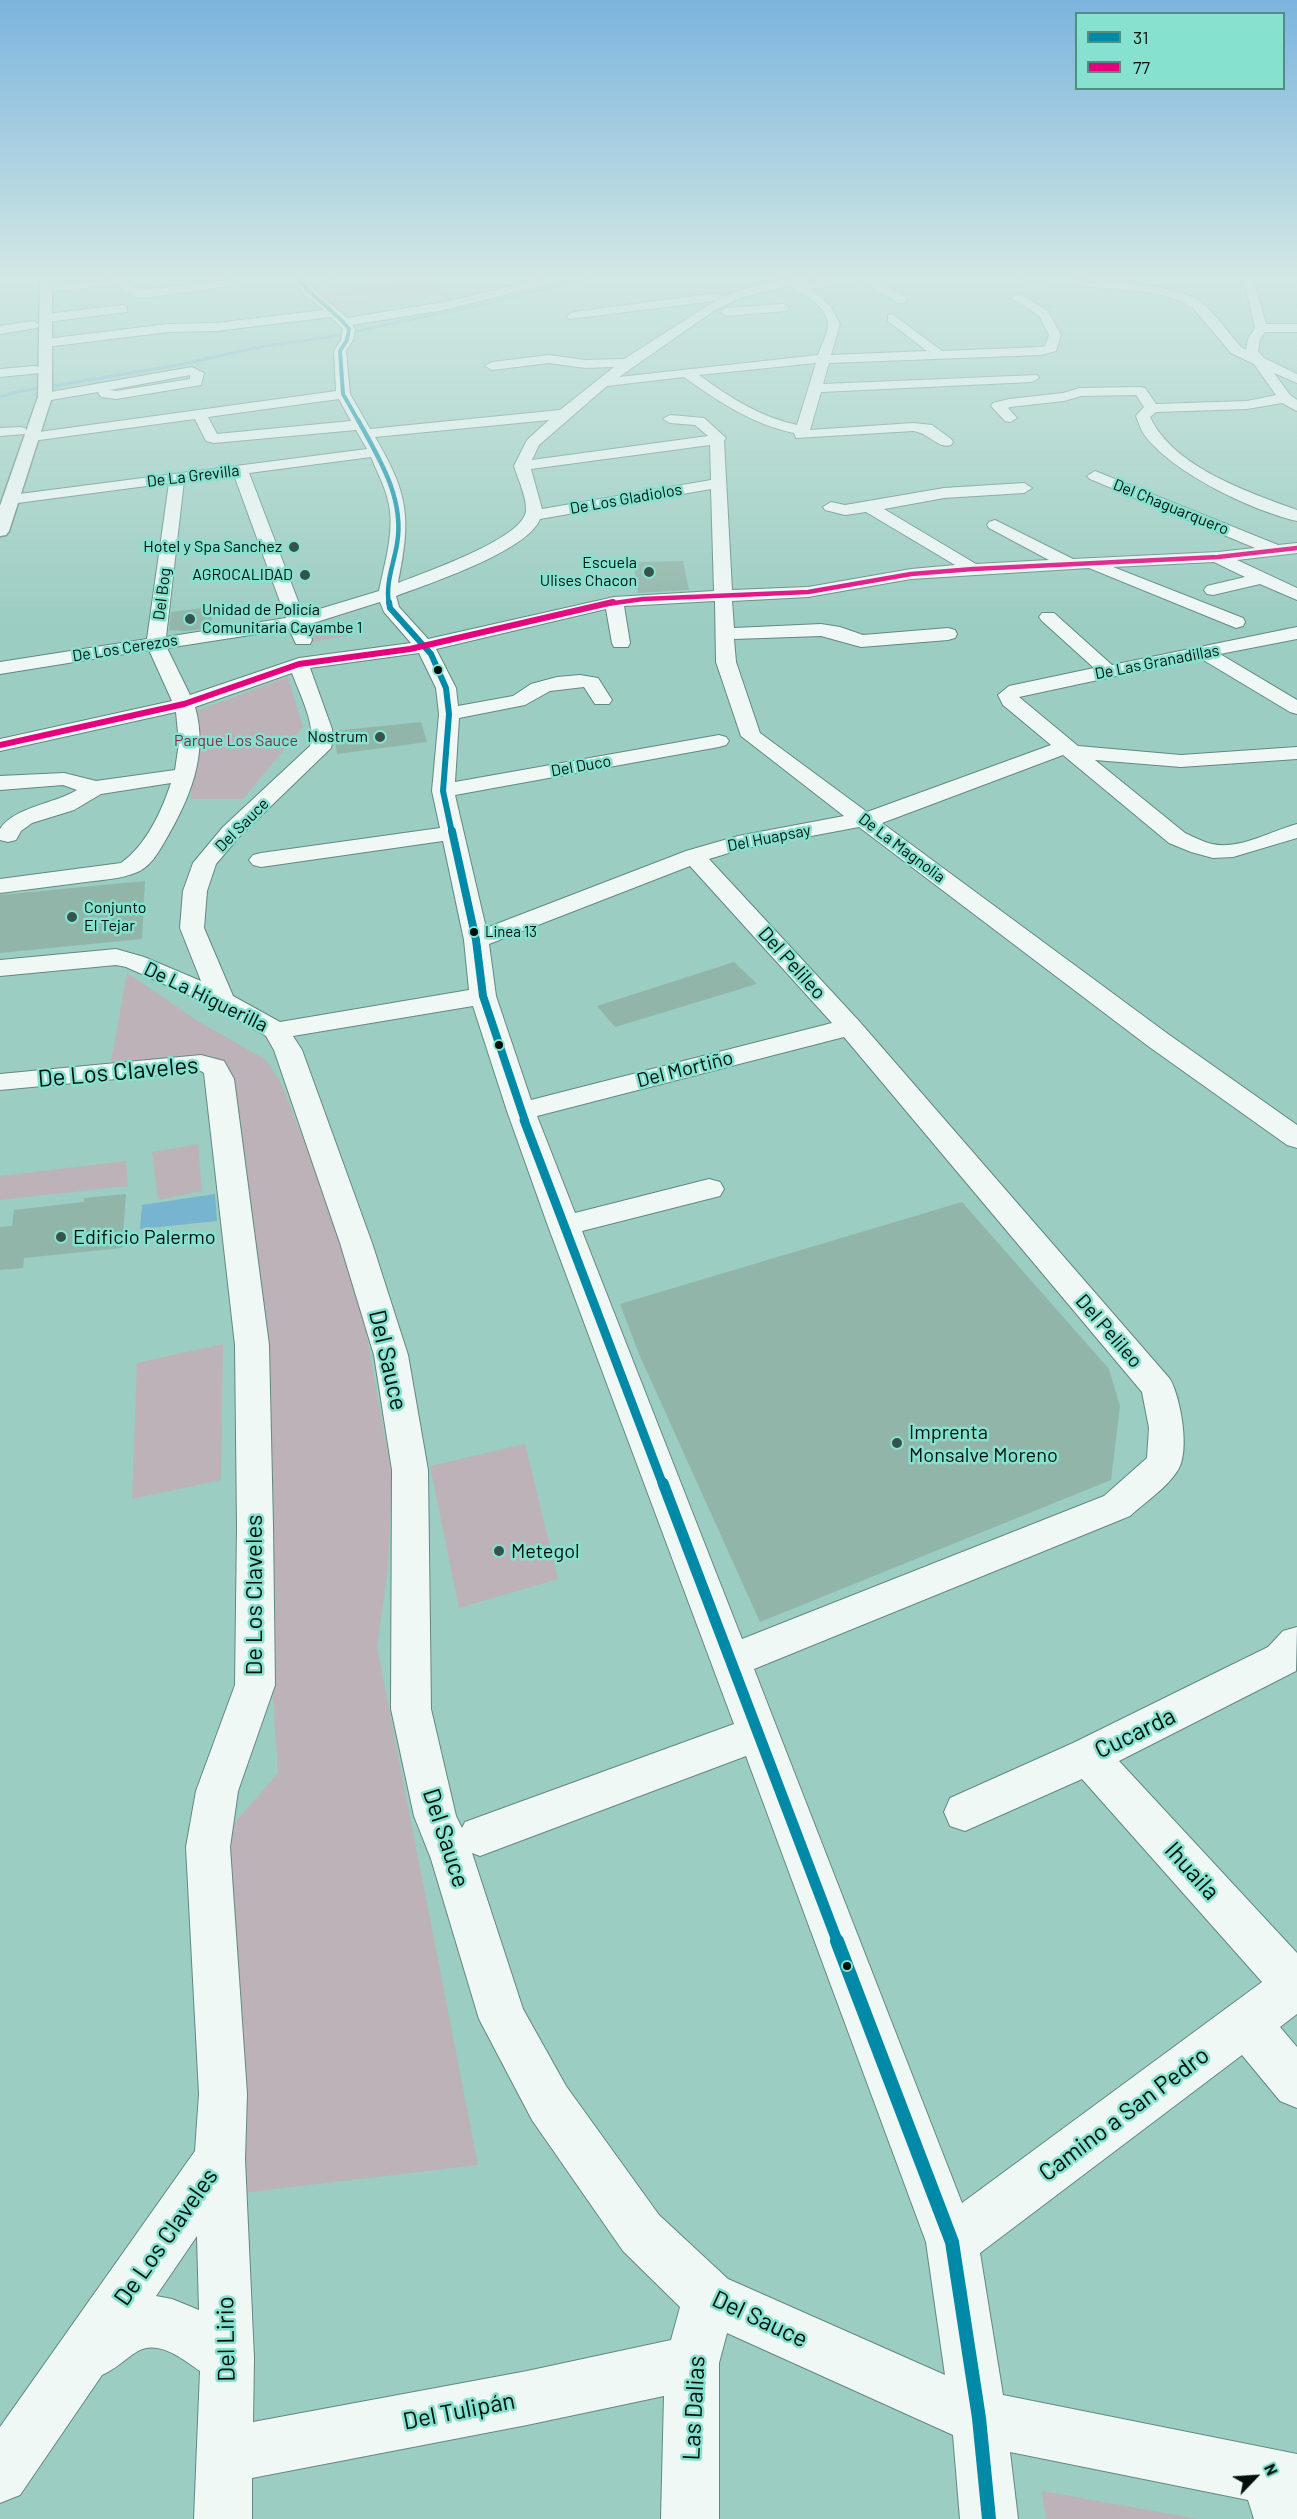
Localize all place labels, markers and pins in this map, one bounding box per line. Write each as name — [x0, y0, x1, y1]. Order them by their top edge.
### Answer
place label: Hotel y Spa Sanchez — [143, 537, 282, 557]
marker: Hotel y Spa Sanchez — [287, 540, 301, 554]
place label: Escuela Ulises Chacon — [540, 553, 637, 591]
place label: AGROCALIDAD — [192, 565, 293, 585]
marker: Escuela Ulises Chacon — [642, 565, 656, 579]
marker: AGROCALIDAD — [298, 568, 312, 582]
place label: Unidad de Policía Comunitaria Cayambe 1 — [202, 600, 362, 638]
marker: Unidad de Policía Comunitaria Cayambe 1 — [183, 612, 197, 626]
unlabelled marker — [432, 664, 444, 676]
place label: Nostrum — [307, 727, 368, 747]
marker: Nostrum — [373, 730, 387, 744]
place label: Conjunto El Tejar — [84, 898, 146, 936]
marker: Conjunto El Tejar — [65, 910, 79, 924]
place label: Linea 13 — [485, 923, 537, 941]
marker: Linea 13 — [468, 926, 480, 938]
unlabelled marker — [493, 1039, 505, 1051]
place label: Edificio Palermo — [73, 1225, 216, 1249]
marker: Edificio Palermo — [54, 1230, 68, 1244]
place label: Imprenta Monsalve Moreno — [909, 1420, 1058, 1467]
marker: Imprenta Monsalve Moreno — [890, 1436, 904, 1450]
place label: Metegol — [511, 1539, 580, 1563]
marker: Metegol — [492, 1544, 506, 1558]
unlabelled marker — [841, 1960, 853, 1972]

